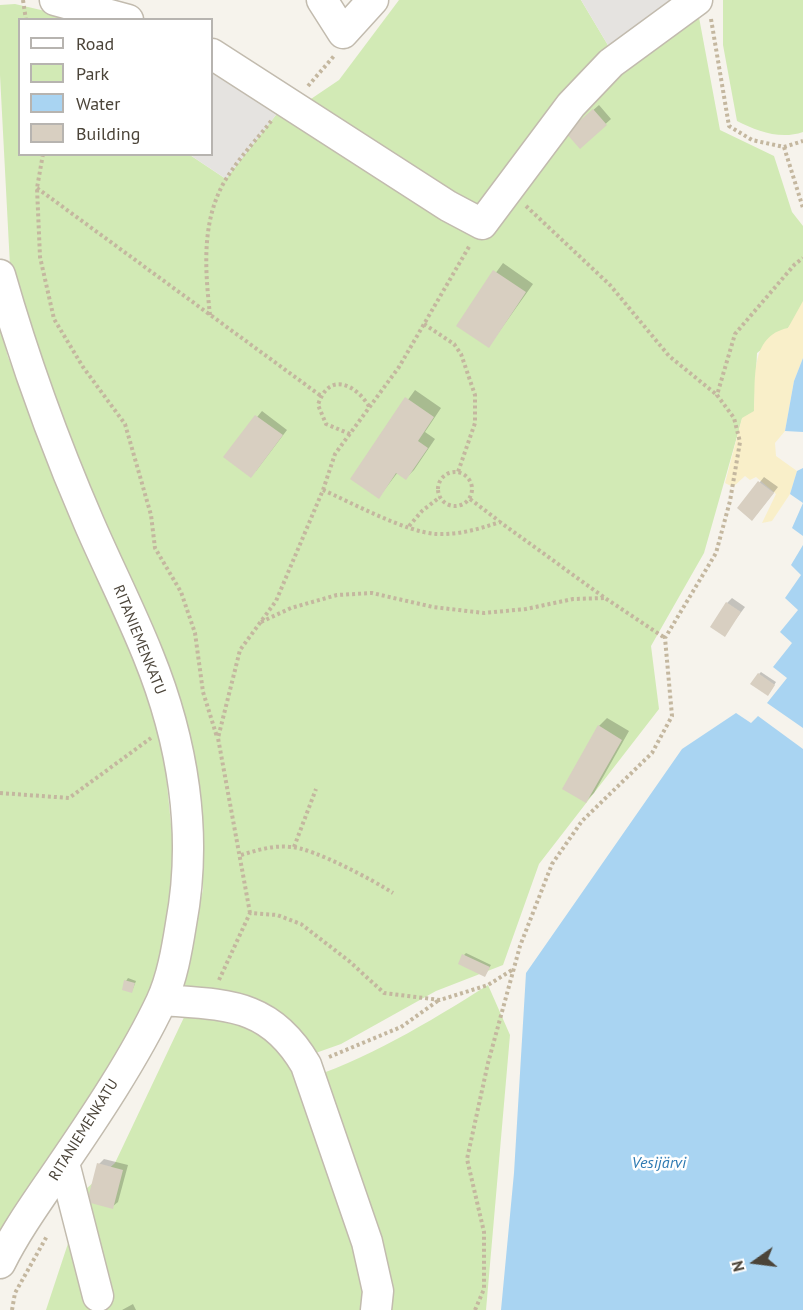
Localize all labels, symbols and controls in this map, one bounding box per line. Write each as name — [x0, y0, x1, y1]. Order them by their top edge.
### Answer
legend — [18, 18, 213, 156]
text: Road — [76, 32, 114, 55]
text: Park — [76, 62, 109, 85]
text: Water — [76, 92, 120, 115]
text: Building — [76, 122, 140, 145]
street label: RITANIEMENKATU — [109, 583, 169, 697]
street label: RITANIEMENKATU — [46, 1076, 122, 1184]
water label: Vesijärvi — [632, 1153, 686, 1173]
north arrow — [725, 1232, 785, 1292]
text: N — [727, 1259, 749, 1274]

